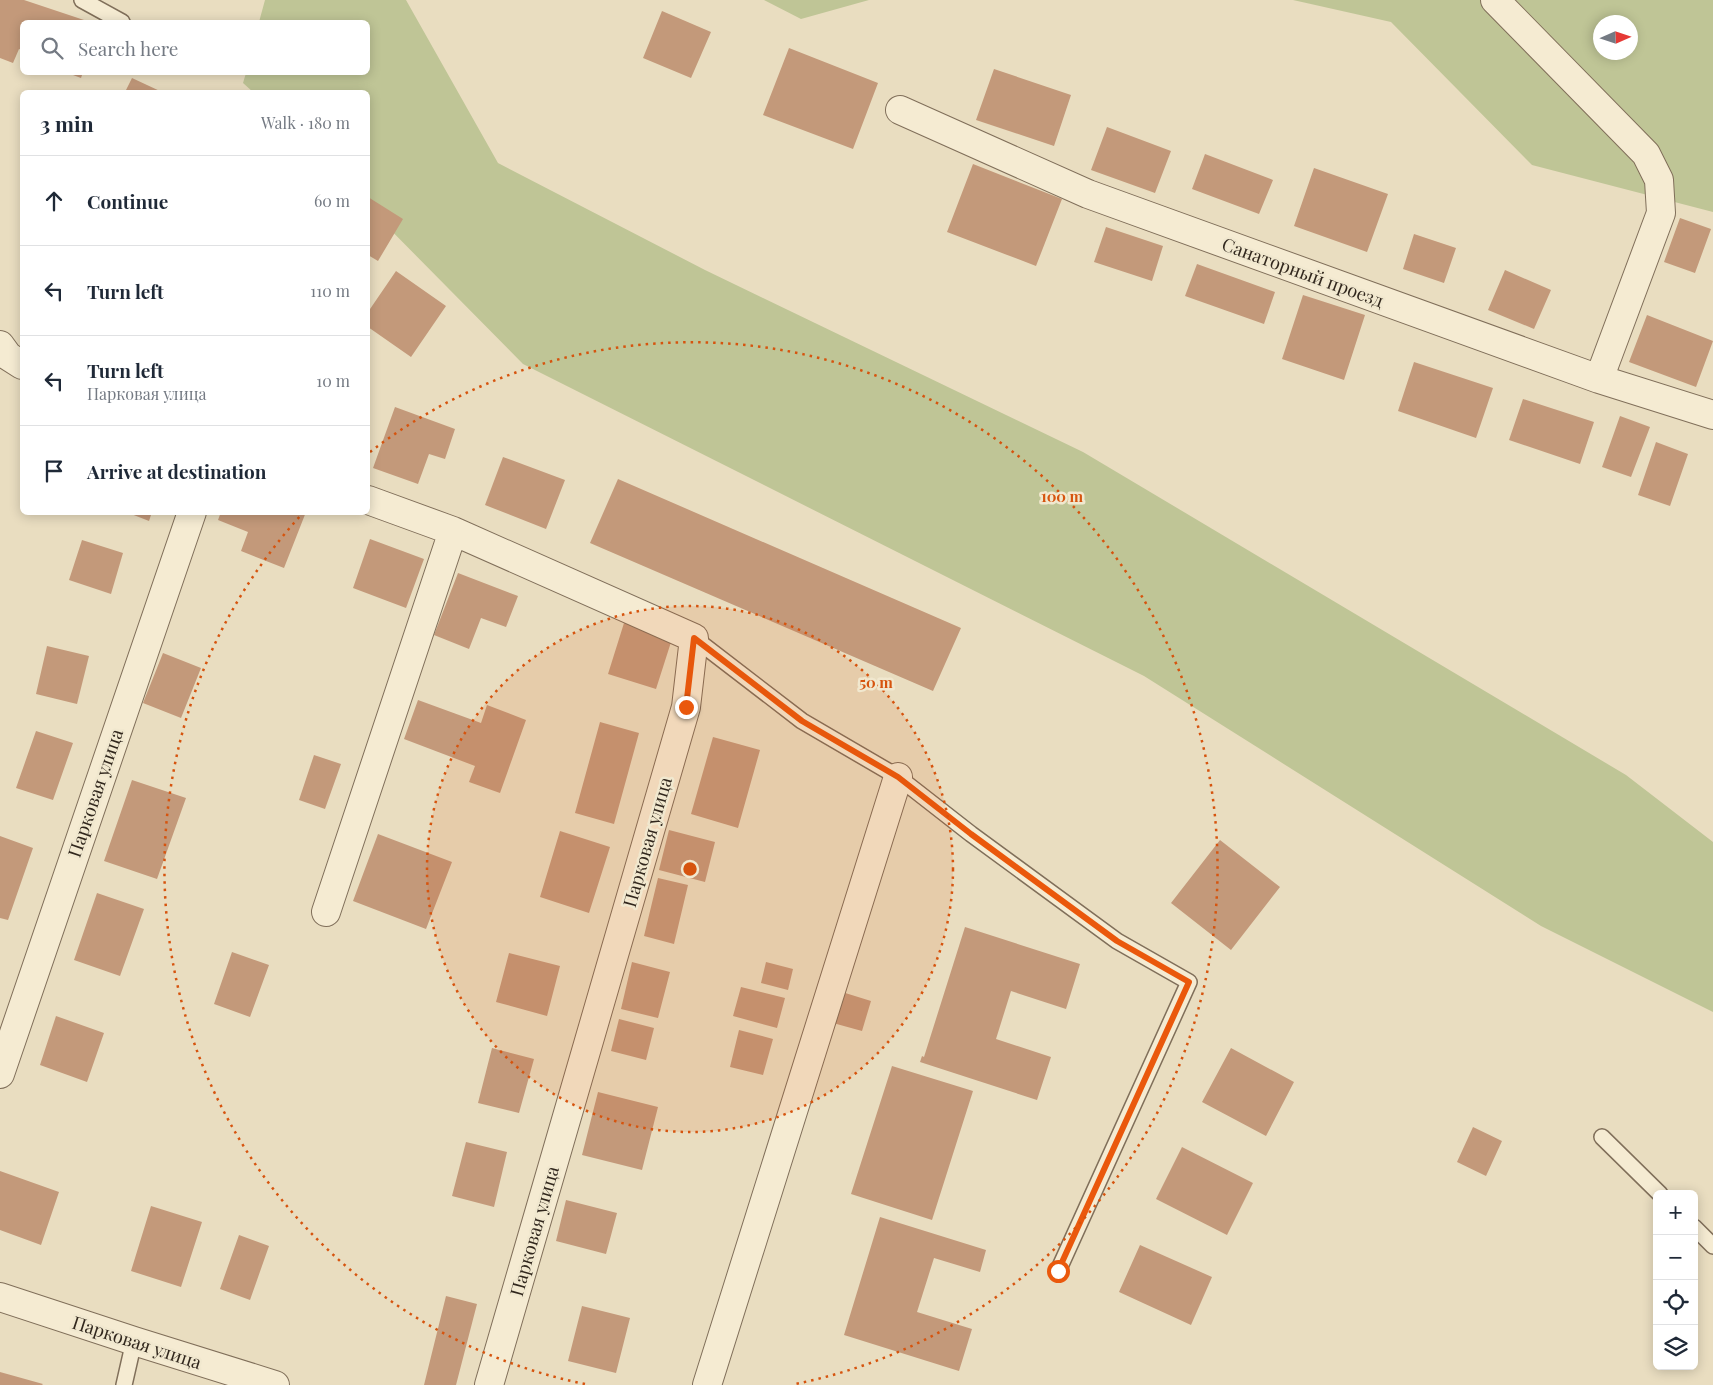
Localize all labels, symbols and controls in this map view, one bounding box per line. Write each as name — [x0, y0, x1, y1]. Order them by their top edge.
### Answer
north arrow — [1593, 15, 1638, 60]
search box — [20, 20, 370, 75]
icon: search — [38, 34, 66, 62]
text: Search here — [78, 35, 178, 61]
text: 3 min — [40, 109, 94, 137]
text: Walk · 180 m — [261, 112, 350, 133]
icon: ahead — [40, 187, 68, 215]
text: Continue — [87, 188, 168, 214]
text: 60 m — [314, 190, 350, 211]
street label: Санаторный проезд — [1219, 232, 1388, 313]
icon: left — [40, 277, 68, 305]
text: Turn left — [87, 278, 164, 304]
text: 110 m — [310, 280, 350, 301]
text: Turn left — [87, 357, 164, 383]
icon: left — [40, 367, 68, 395]
text: 10 m — [316, 370, 350, 391]
text: Парковая улица — [87, 383, 206, 404]
icon: arrive — [40, 457, 68, 485]
text: Arrive at destination — [87, 458, 267, 484]
text: 100 m — [1041, 486, 1084, 506]
text: 50 m — [859, 672, 893, 692]
route end — [675, 696, 698, 719]
street label: Парковая улица — [62, 726, 128, 860]
street label: Парковая улица — [617, 774, 677, 910]
centre of rings — [681, 860, 699, 878]
street label: Парковая улица — [504, 1163, 564, 1299]
map controls — [1653, 1190, 1698, 1370]
button: + — [1653, 1190, 1698, 1235]
button: − — [1653, 1235, 1698, 1280]
route start — [1047, 1260, 1070, 1283]
button: locate — [1653, 1280, 1698, 1325]
street label: Парковая улица — [69, 1310, 205, 1374]
button: layers — [1653, 1325, 1698, 1370]

